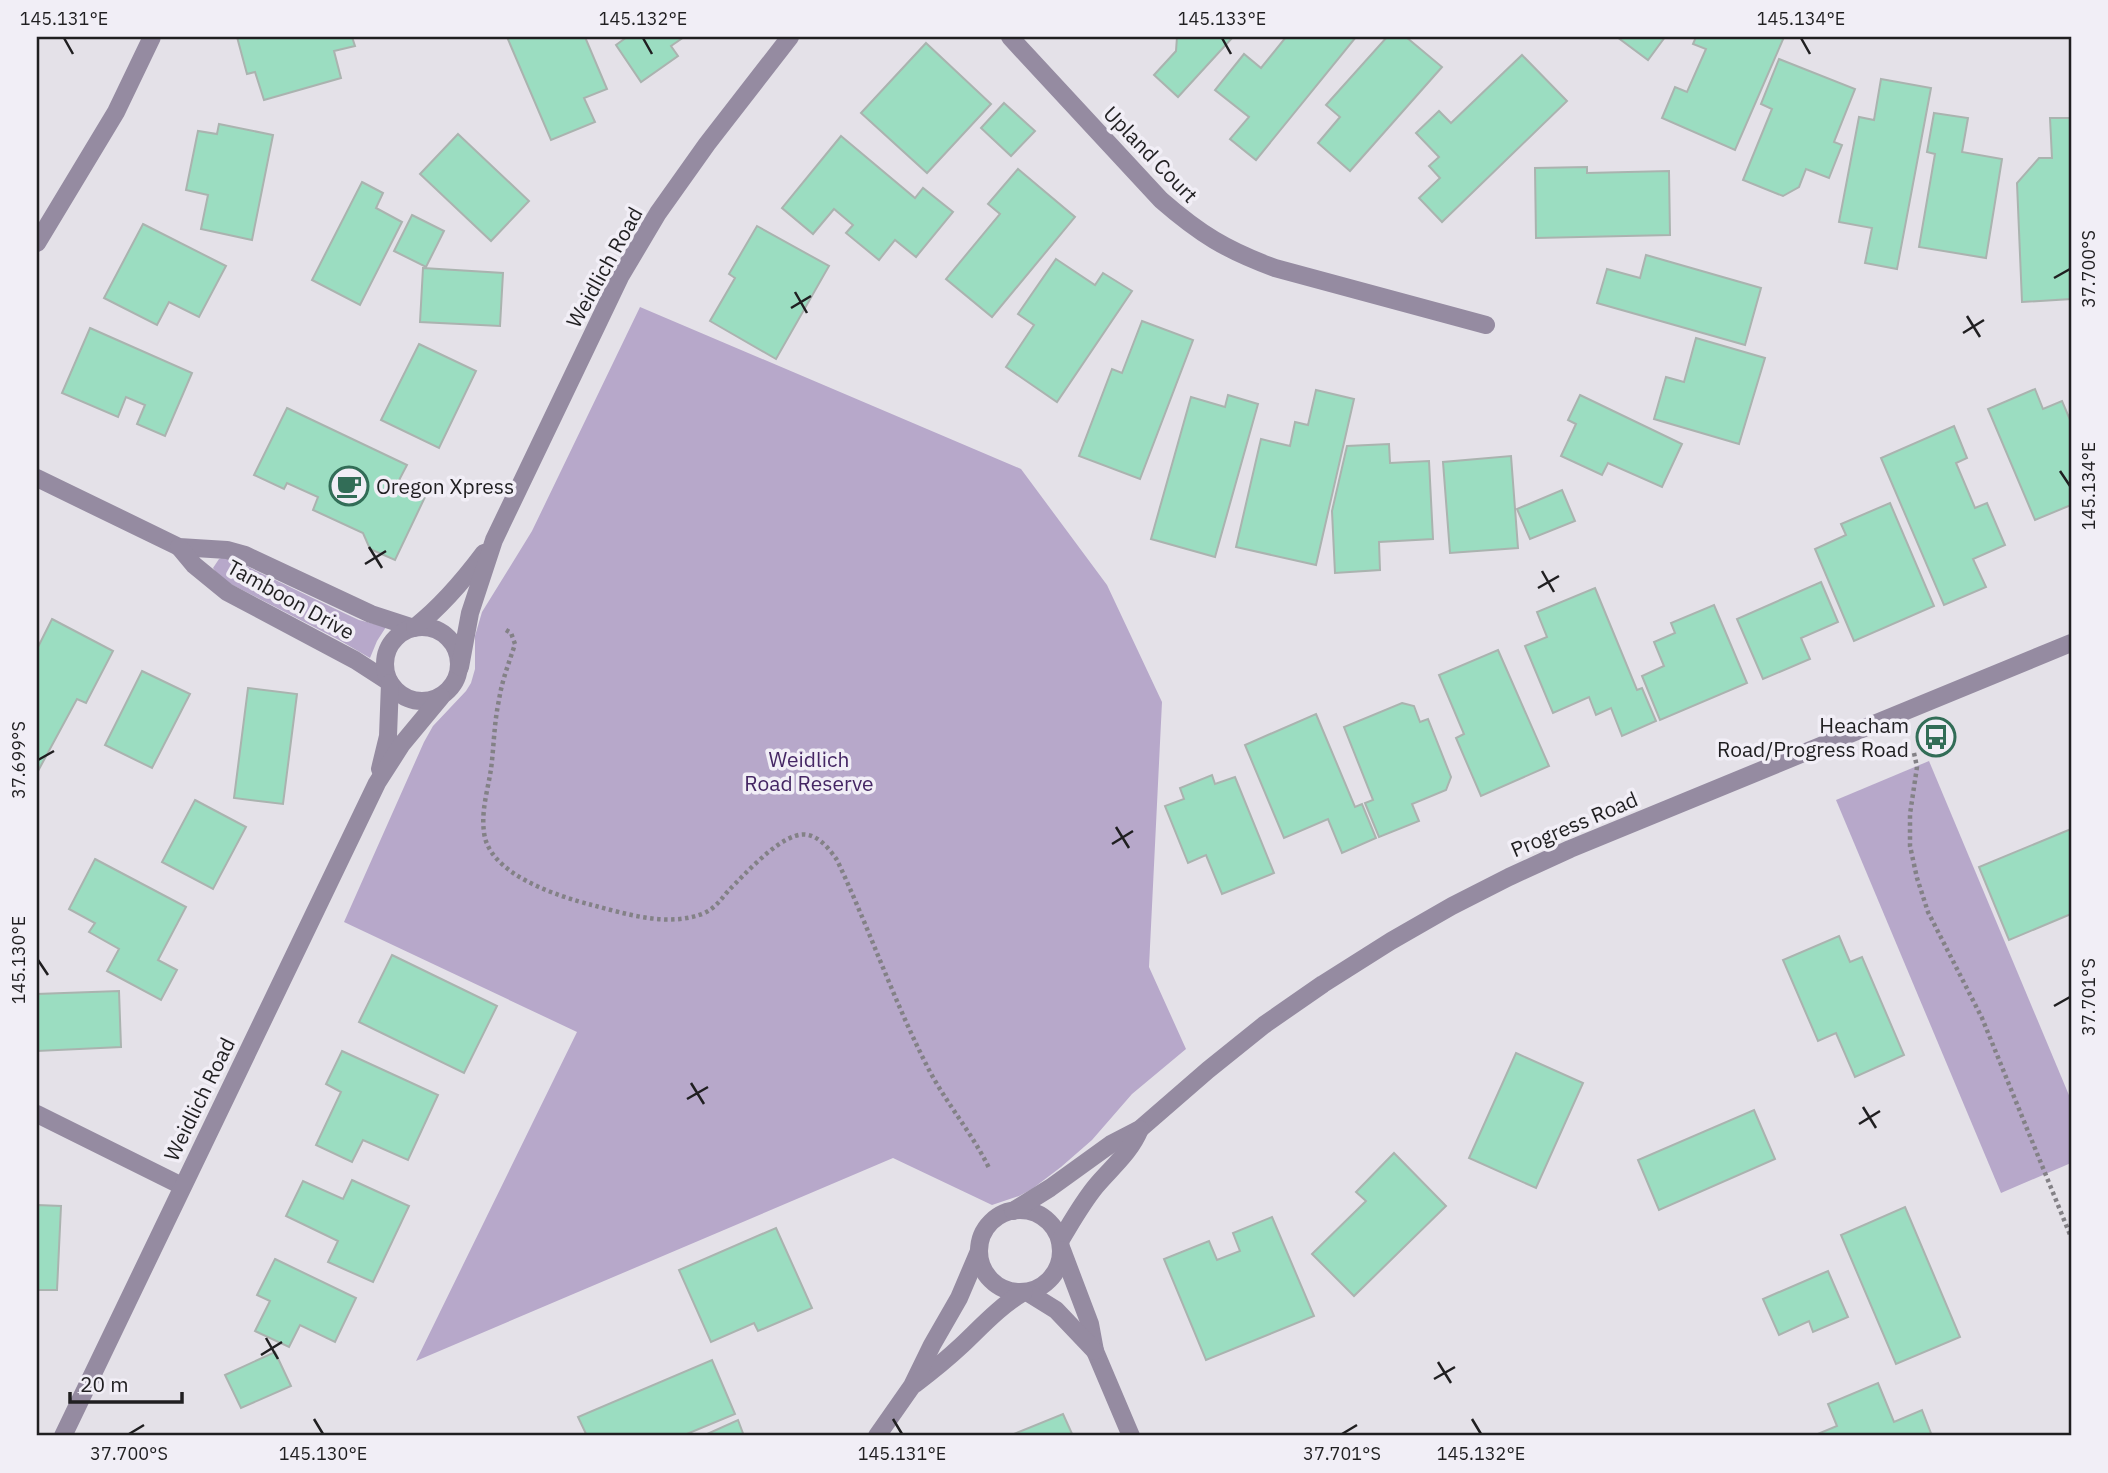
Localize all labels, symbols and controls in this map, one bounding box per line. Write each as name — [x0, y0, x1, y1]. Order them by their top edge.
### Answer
text: 145.131°E — [20, 7, 108, 30]
text: 145.132°E — [599, 7, 687, 30]
text: 145.133°E — [1178, 7, 1266, 30]
text: 145.134°E — [1757, 7, 1845, 30]
street label: Upland Court — [1098, 100, 1204, 208]
street label: Weidlich Road — [559, 202, 649, 332]
text: 37.700°S — [2077, 230, 2100, 308]
text: 145.134°E — [2077, 442, 2100, 530]
cafe icon: Oregon Xpress — [328, 465, 370, 507]
place label: Oregon Xpress — [376, 472, 514, 500]
street label: Tamboon Drive — [222, 552, 360, 646]
place label: Heacham Road/Progress Road — [1717, 711, 1909, 763]
bus stop icon: Heacham Road/Progress Road — [1915, 716, 1957, 758]
text: 37.699°S — [7, 721, 30, 799]
park label: Weidlich Road Reserve — [744, 745, 874, 797]
street label: Progress Road — [1506, 785, 1642, 863]
text: 145.130°E — [7, 916, 30, 1004]
text: 37.701°S — [2077, 958, 2100, 1036]
street label: Weidlich Road — [157, 1033, 241, 1165]
scale bar — [70, 1361, 182, 1405]
text: 20 m — [80, 1370, 129, 1398]
text: 37.700°S — [90, 1442, 168, 1465]
text: 145.130°E — [279, 1442, 367, 1465]
text: 145.131°E — [858, 1442, 946, 1465]
text: 37.701°S — [1303, 1442, 1381, 1465]
text: 145.132°E — [1437, 1442, 1525, 1465]

